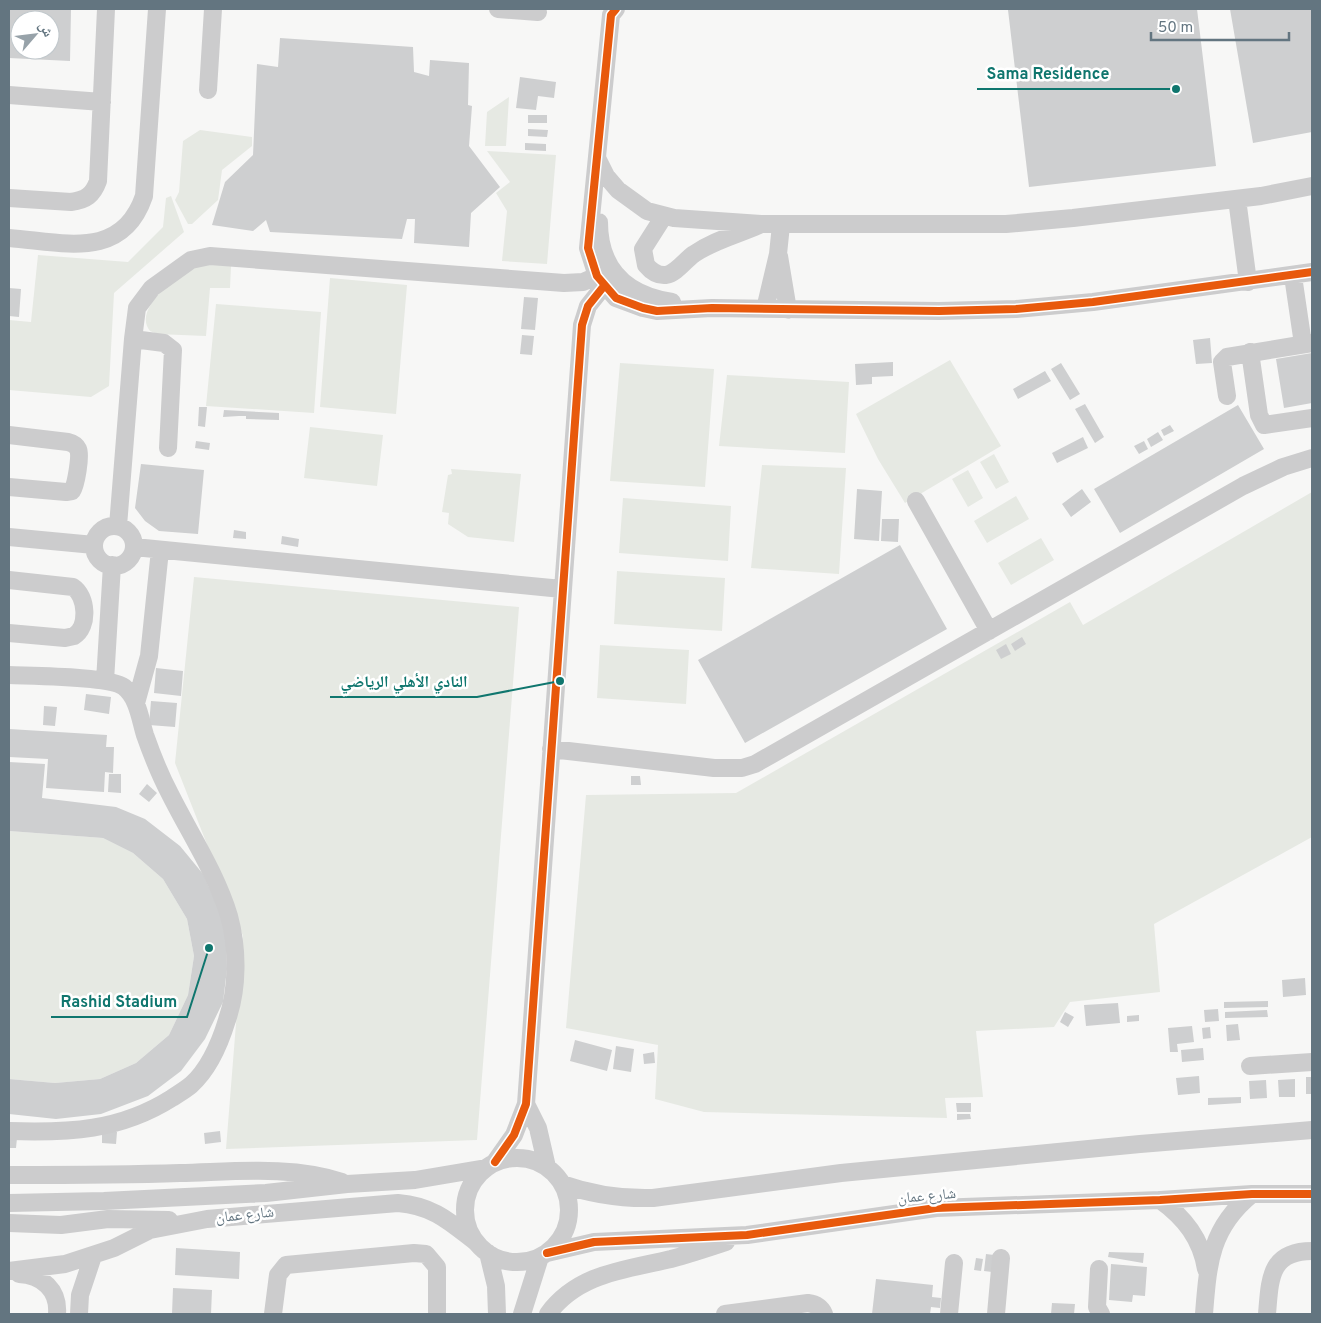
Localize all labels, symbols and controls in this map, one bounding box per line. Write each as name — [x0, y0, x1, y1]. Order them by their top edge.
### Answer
north arrow — [10, 10, 60, 60]
scale bar — [1151, 10, 1288, 42]
text: ش — [34, 19, 56, 40]
text: 50 m — [1158, 19, 1193, 38]
callout: Sama Residence — [977, 58, 1120, 89]
text: Sama Residence — [987, 65, 1109, 85]
callout: النادي الأهلي الرياضي — [330, 666, 477, 697]
text: النادي الأهلي الرياضي — [340, 673, 468, 694]
callout: Rashid Stadium — [51, 986, 187, 1017]
text: Rashid Stadium — [61, 993, 177, 1013]
street label: شارع عمان — [897, 1185, 957, 1209]
street label: شارع عمان — [215, 1203, 275, 1229]

